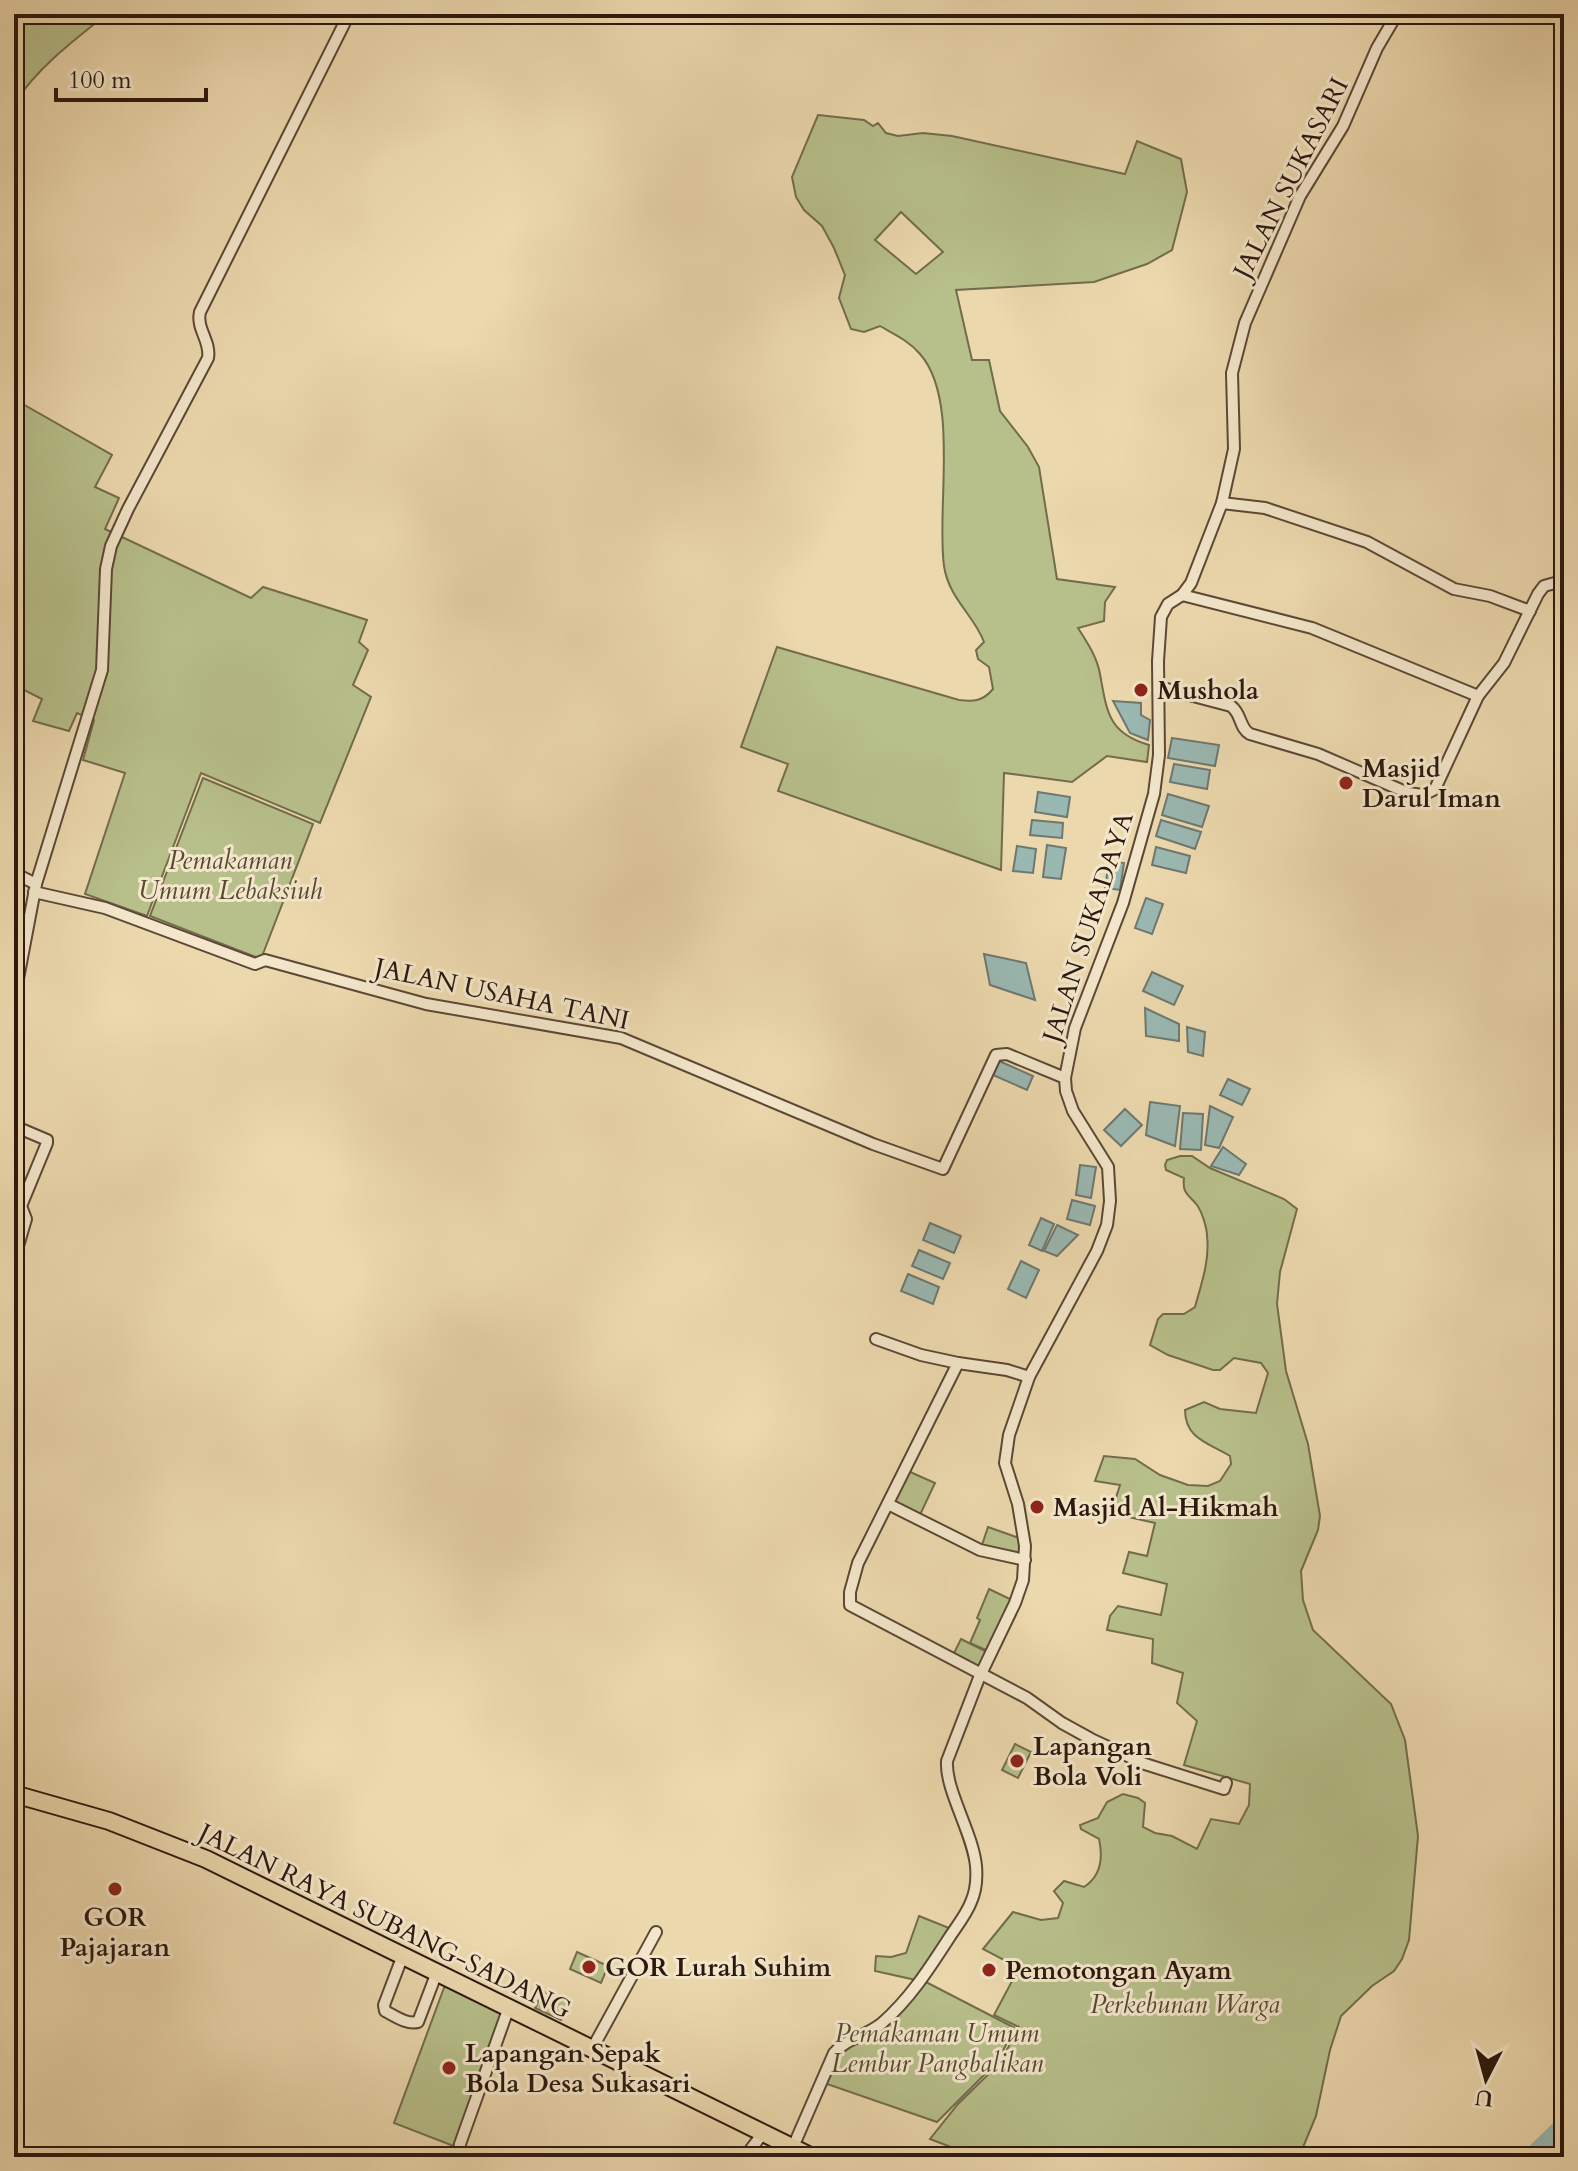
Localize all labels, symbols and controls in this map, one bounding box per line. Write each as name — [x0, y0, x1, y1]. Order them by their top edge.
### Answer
scale bar — [56, 52, 206, 102]
text: 100 m — [68, 64, 132, 97]
street label: JALAN SUKASARI — [1223, 72, 1357, 288]
place label: Mushola — [1157, 673, 1259, 708]
marker: Mushola — [1132, 681, 1150, 699]
place label: Masjid Darul Iman — [1362, 751, 1501, 816]
marker: Masjid Darul Iman — [1337, 774, 1355, 792]
street label: JALAN SUKADAYA — [1033, 807, 1142, 1050]
park label: Pemakaman Umum Lebaksiuh — [138, 843, 323, 908]
street label: JALAN USAHA TANI — [368, 949, 632, 1038]
place label: Masjid Al-Hikmah — [1053, 1490, 1278, 1525]
marker: Masjid Al-Hikmah — [1028, 1498, 1046, 1516]
place label: Lapangan Bola Voli — [1033, 1729, 1152, 1794]
marker: Lapangan Bola Voli — [1008, 1752, 1026, 1770]
street label: JALAN RAYA SUBANG-SADANG — [189, 1813, 577, 2027]
marker: GOR Pajajaran — [106, 1880, 124, 1898]
place label: GOR Pajajaran — [60, 1900, 171, 1965]
place label: GOR Lurah Suhim — [605, 1950, 831, 1985]
place label: Pemotongan Ayam — [1005, 1953, 1232, 1988]
marker: GOR Lurah Suhim — [580, 1958, 598, 1976]
marker: Pemotongan Ayam — [980, 1961, 998, 1979]
park label: Perkebunan Warga — [1090, 1987, 1280, 2022]
park label: Pemakaman Umum Lembur Pangbalikan — [831, 2016, 1043, 2081]
place label: Lapangan Sepak Bola Desa Sukasari — [465, 2036, 691, 2101]
north arrow — [1446, 2039, 1526, 2119]
marker: Lapangan Sepak Bola Desa Sukasari — [440, 2059, 458, 2077]
text: U — [1473, 2082, 1495, 2114]

